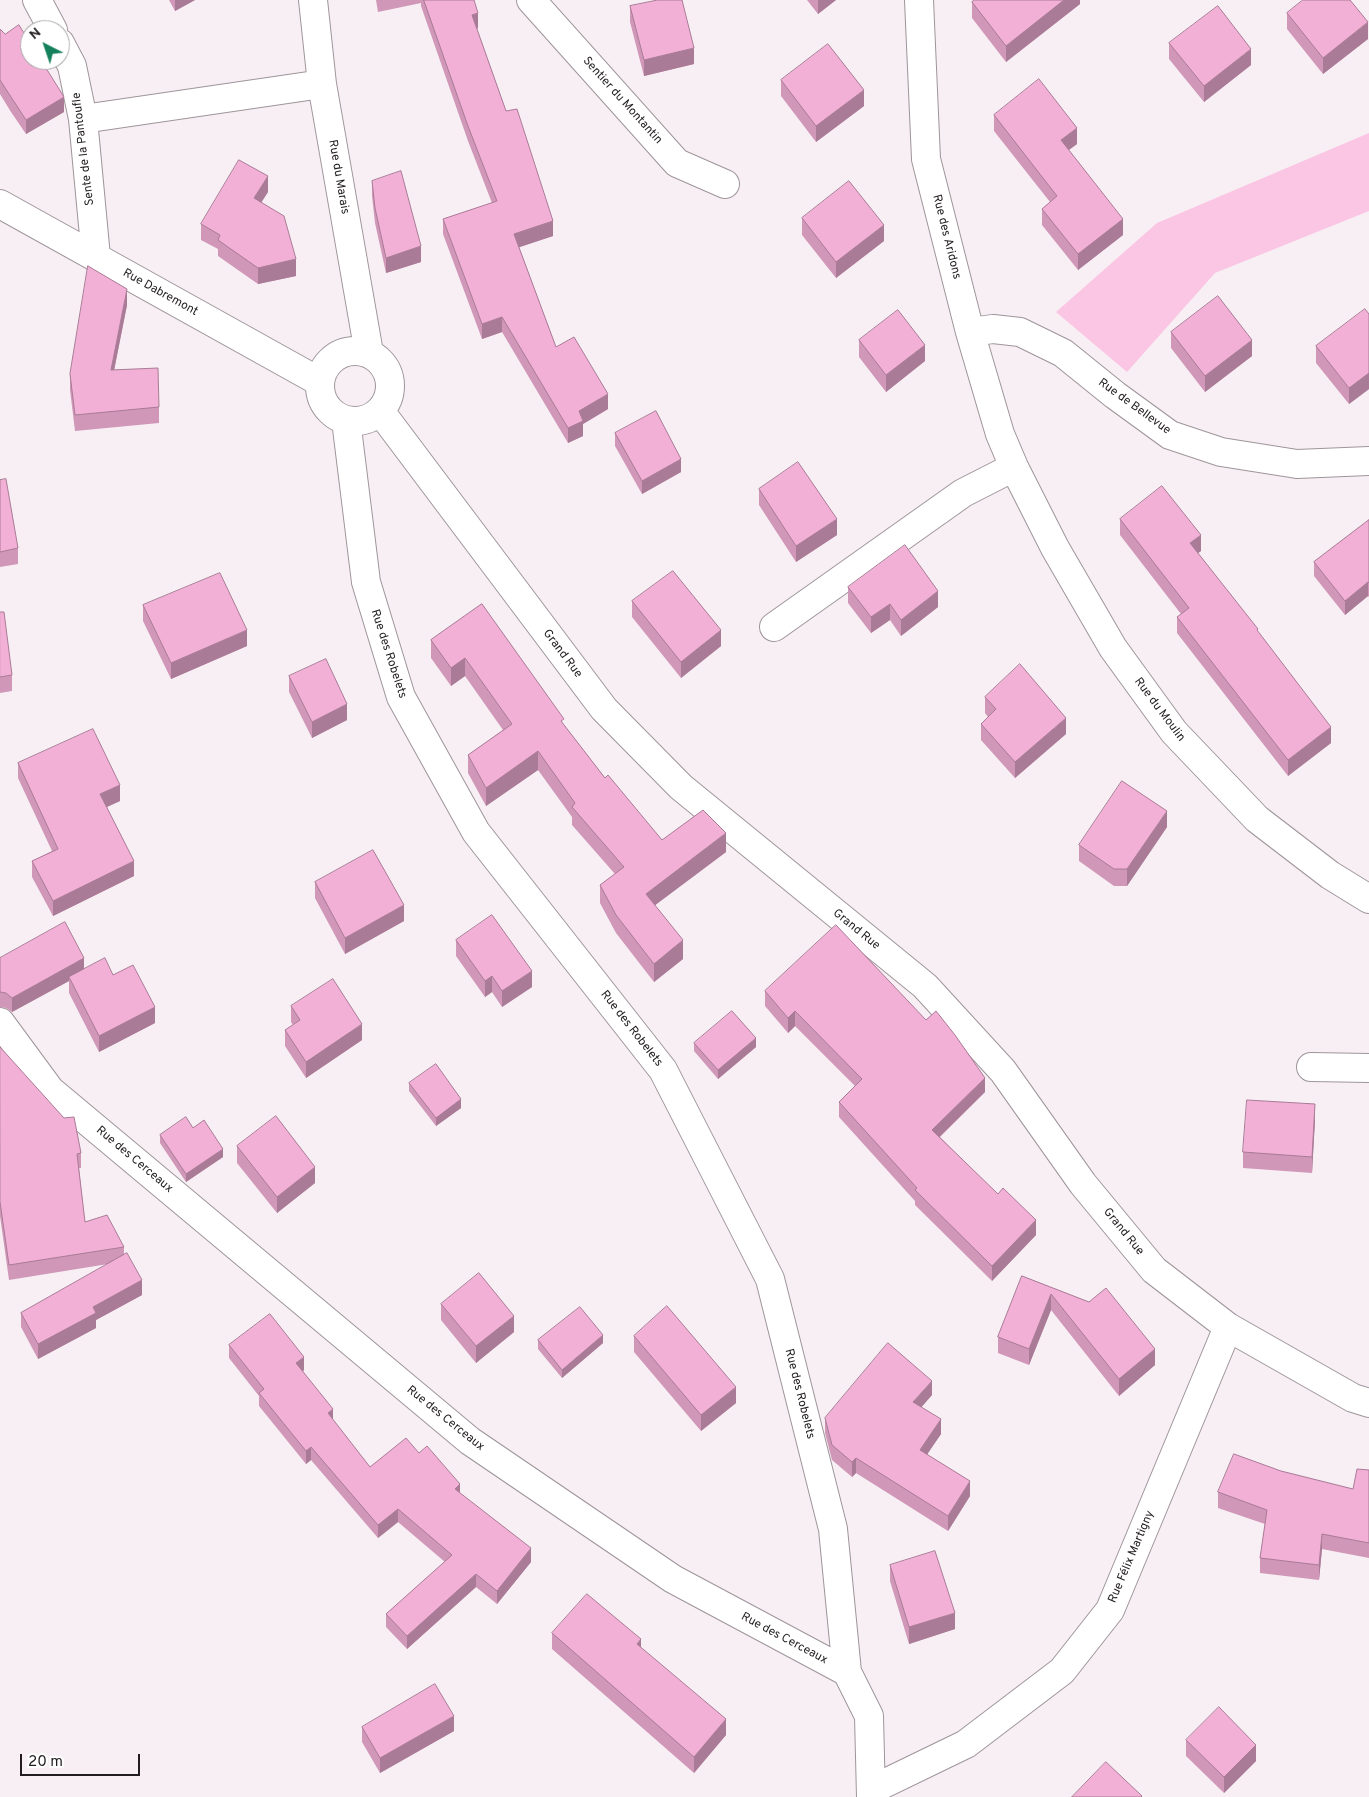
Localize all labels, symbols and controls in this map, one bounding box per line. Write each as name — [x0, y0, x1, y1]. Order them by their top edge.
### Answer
north arrow — [20, 20, 70, 70]
text: N — [26, 24, 45, 44]
street label: Sentier du Montantin — [579, 54, 665, 148]
street label: Sente de la Pantoufle — [70, 92, 98, 206]
street label: Rue du Marais — [324, 139, 352, 215]
street label: Rue des Aridons — [929, 193, 963, 281]
street label: Rue Dabremont — [120, 266, 200, 320]
street label: Rue de Bellevue — [1095, 376, 1173, 438]
street label: Rue des Robelets — [367, 608, 409, 700]
street label: Grand Rue — [539, 627, 585, 681]
street label: Rue du Moulin — [1130, 675, 1188, 745]
street label: Grand Rue — [829, 907, 883, 953]
street label: Rue des Robelets — [597, 988, 665, 1070]
street label: Rue des Cerceaux — [93, 1124, 175, 1196]
street label: Grand Rue — [1100, 1205, 1146, 1259]
street label: Rue des Robelets — [781, 1347, 817, 1441]
street label: Rue des Cerceaux — [403, 1383, 487, 1455]
street label: Rue Félix Martigny — [1106, 1509, 1158, 1605]
street label: Rue des Cerceaux — [738, 1610, 830, 1668]
scale bar — [22, 1744, 142, 1776]
text: 20 m — [28, 1753, 63, 1772]

